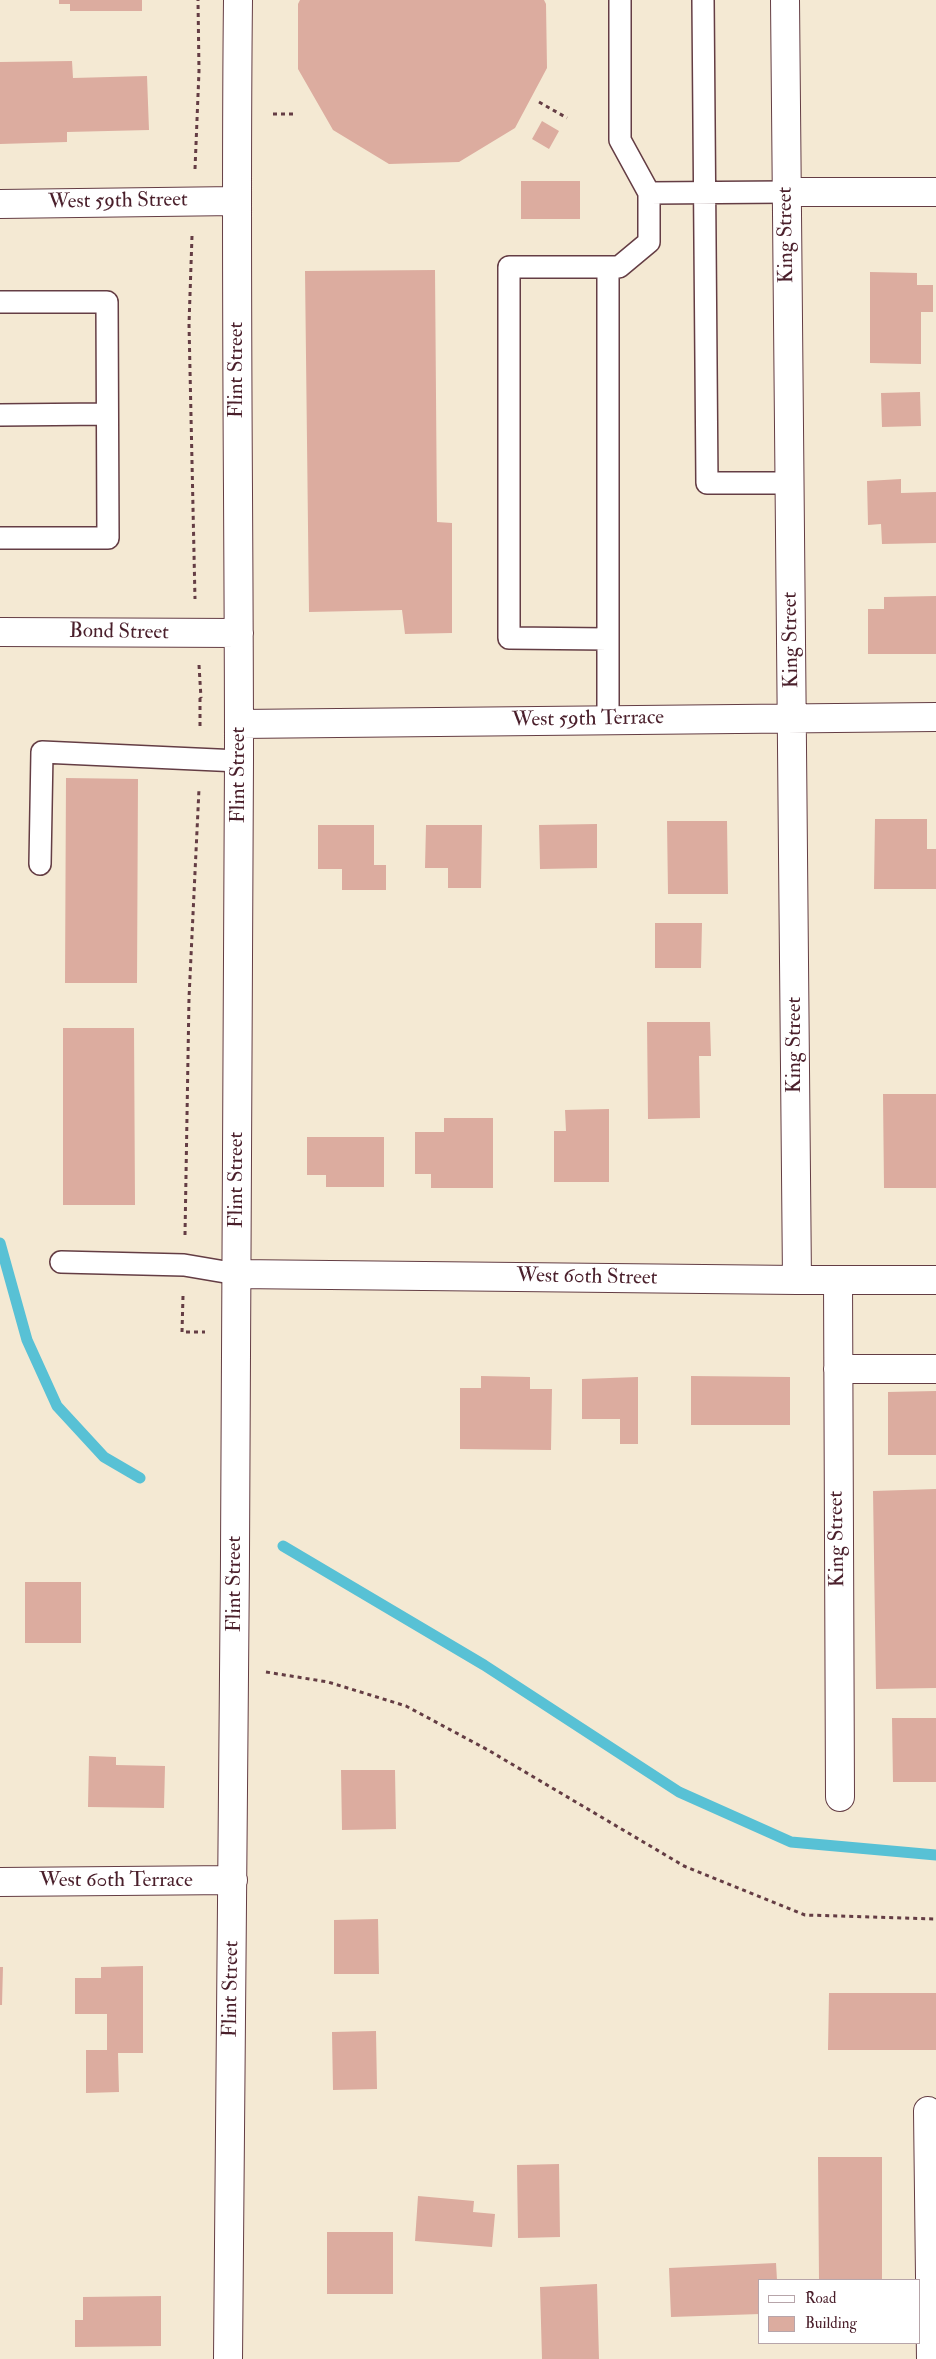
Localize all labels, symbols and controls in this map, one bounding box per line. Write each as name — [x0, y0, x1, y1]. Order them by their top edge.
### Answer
street label: King Street — [774, 187, 800, 283]
street label: West 59th Street — [48, 188, 188, 216]
street label: Flint Street — [224, 322, 250, 418]
street label: King Street — [779, 592, 805, 688]
street label: Bond Street — [69, 620, 169, 646]
street label: West 59th Terrace — [512, 706, 664, 734]
street label: Flint Street — [226, 727, 252, 823]
street label: King Street — [782, 997, 808, 1093]
street label: Flint Street — [224, 1132, 250, 1228]
street label: West 60th Street — [516, 1264, 658, 1292]
street label: King Street — [825, 1491, 851, 1587]
street label: Flint Street — [222, 1536, 248, 1632]
street label: West 60th Terrace — [39, 1868, 193, 1894]
street label: Flint Street — [219, 1940, 245, 2038]
legend — [758, 2279, 921, 2344]
text: Road — [805, 2289, 836, 2308]
text: Building — [805, 2314, 857, 2333]

